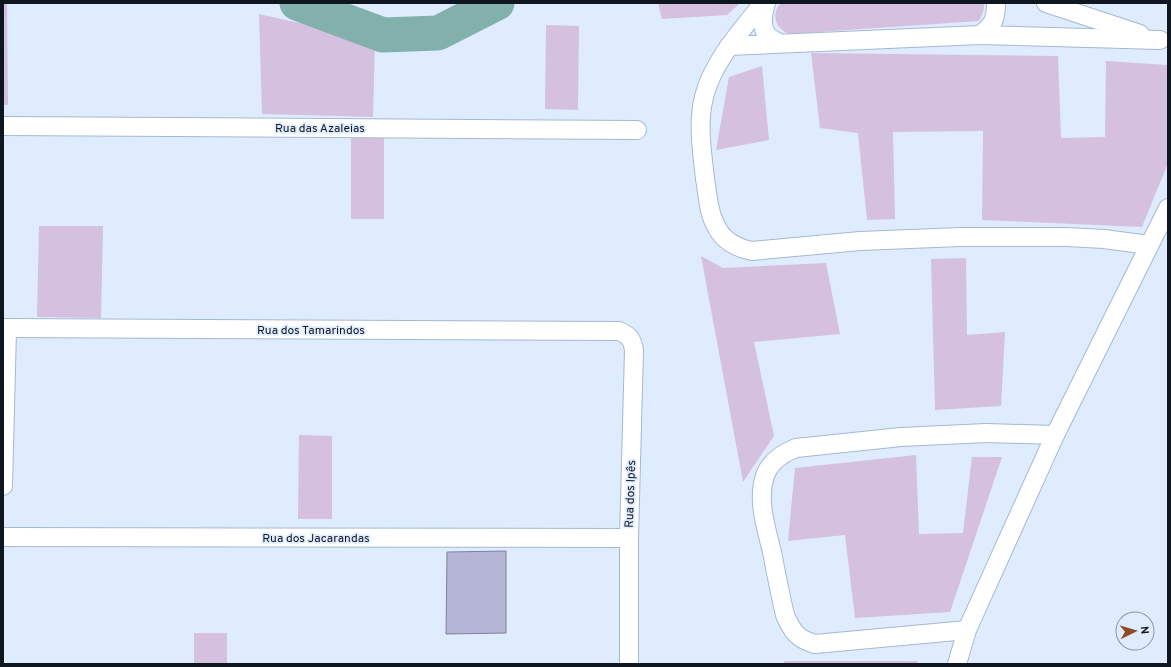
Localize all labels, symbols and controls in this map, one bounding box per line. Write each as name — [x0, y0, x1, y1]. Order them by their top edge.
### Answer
street label: Rua das Azaleias — [275, 121, 365, 137]
street label: Rua dos Tamarindos — [257, 323, 365, 339]
street label: Rua dos Ipês — [622, 460, 640, 528]
street label: Rua dos Jacarandas — [262, 531, 370, 547]
north arrow — [1115, 611, 1155, 651]
text: N — [1137, 626, 1151, 635]

